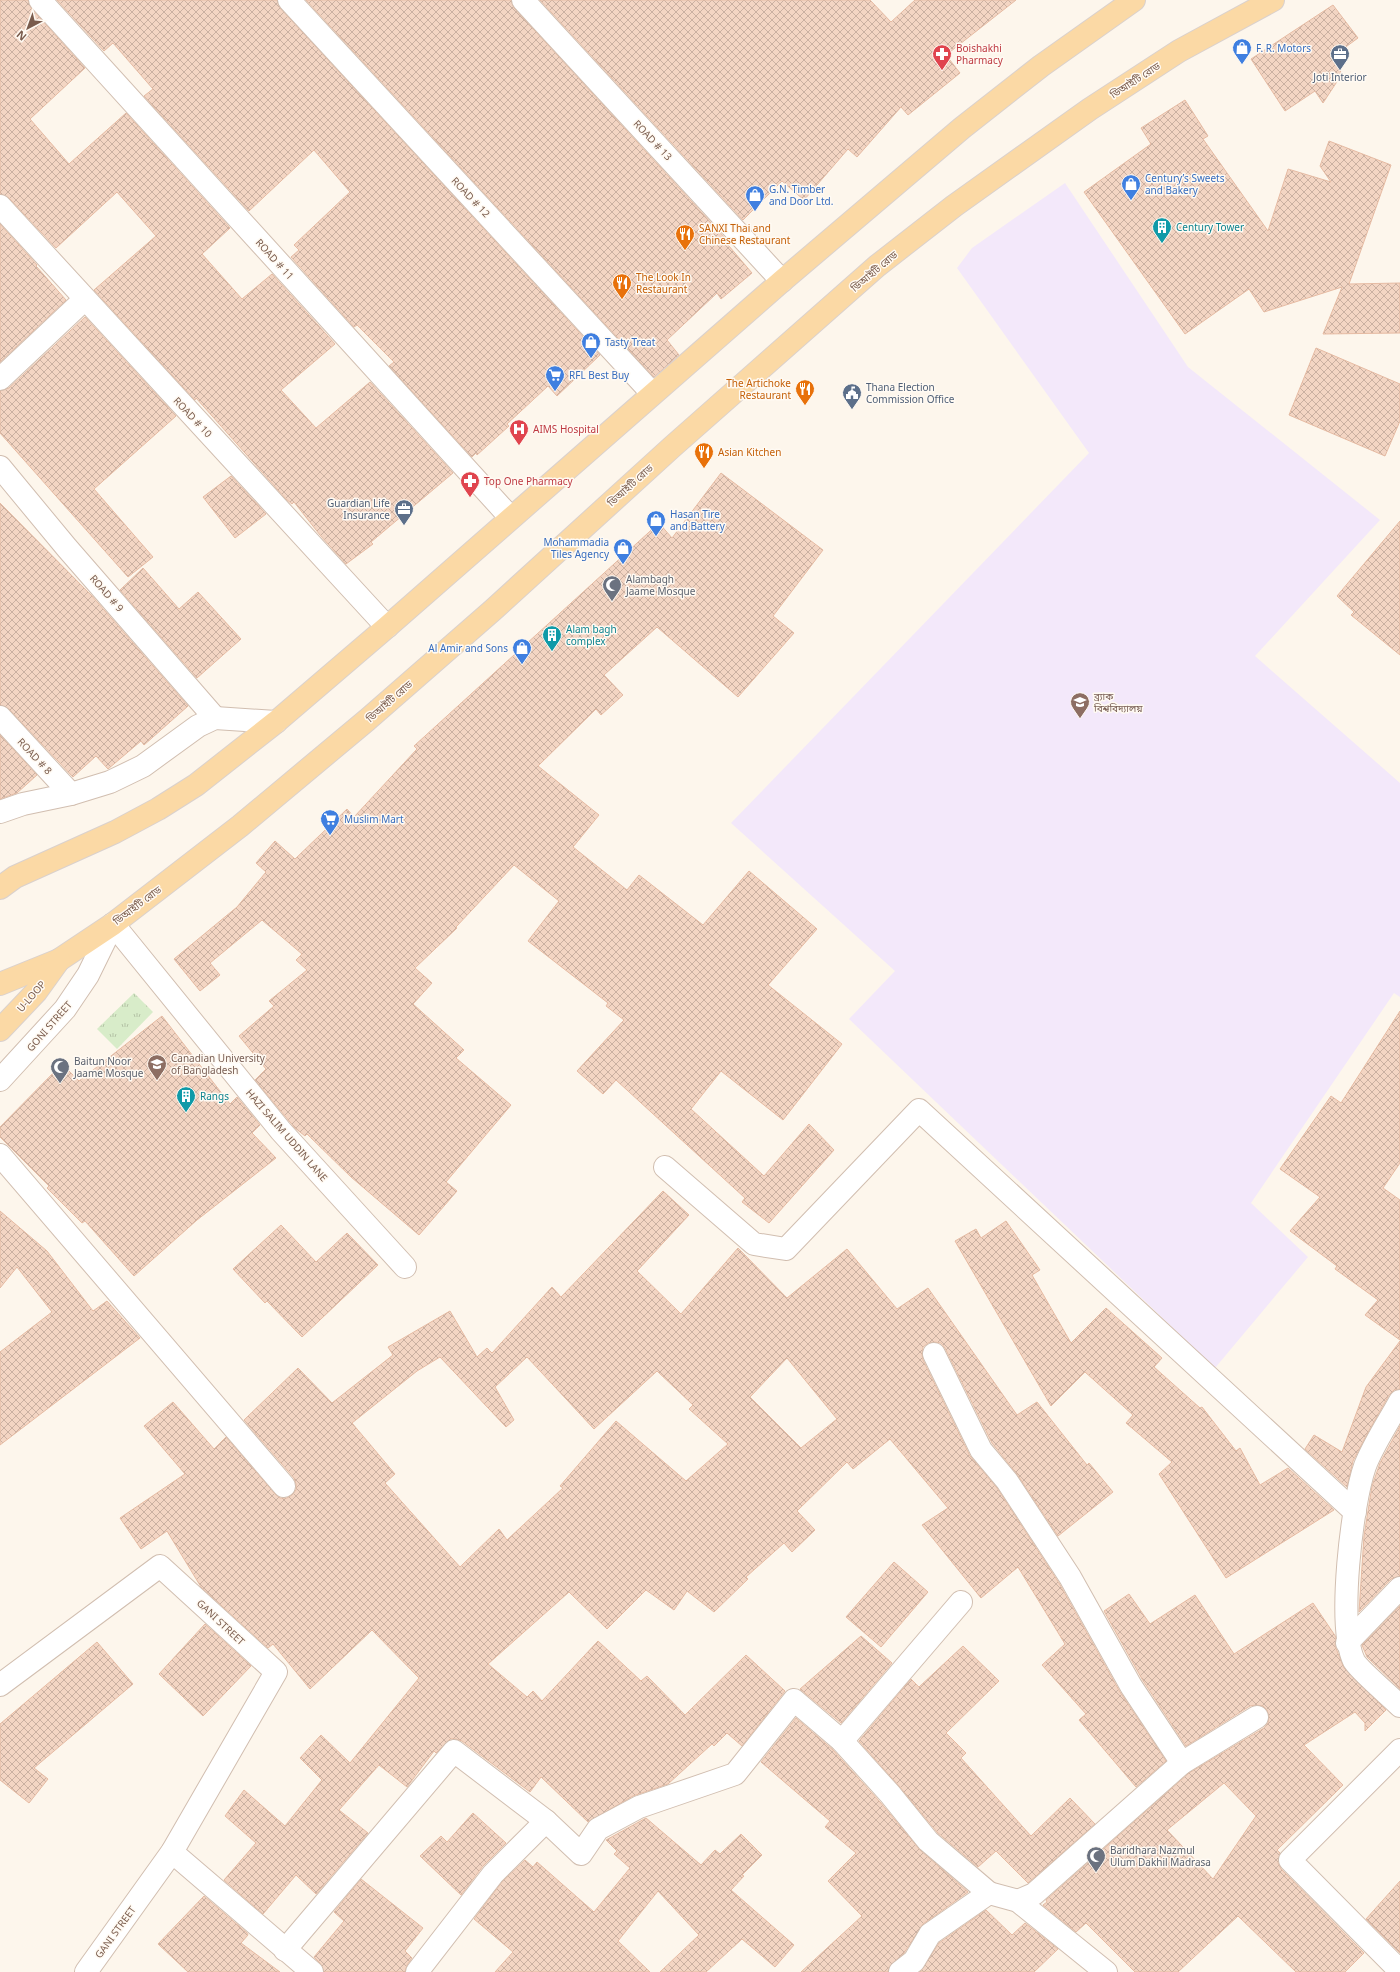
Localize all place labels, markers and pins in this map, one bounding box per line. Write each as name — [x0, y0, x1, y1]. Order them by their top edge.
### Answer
shop icon: F. R. Motors — [1231, 37, 1253, 65]
place label: Boishakhi Pharmacy — [956, 41, 1004, 67]
place label: F. R. Motors — [1256, 41, 1311, 55]
pharmacy icon: Boishakhi Pharmacy — [931, 43, 953, 71]
office icon: Joti Interior — [1329, 43, 1351, 71]
place label: Joti Interior — [1312, 70, 1367, 84]
place label: Century’s Sweets and Bakery — [1145, 171, 1225, 197]
shop icon: Century’s Sweets and Bakery — [1120, 173, 1142, 201]
place label: G.N. Timber and Door Ltd. — [769, 182, 833, 208]
shop icon: G.N. Timber and Door Ltd. — [744, 184, 766, 212]
building icon: Century Tower — [1151, 216, 1173, 244]
place label: Century Tower — [1176, 220, 1244, 234]
place label: SANXI Thai and Chinese Restaurant — [699, 221, 791, 247]
restaurant icon: SANXI Thai and Chinese Restaurant — [674, 223, 696, 251]
place label: The Look In Restaurant — [636, 270, 691, 296]
restaurant icon: The Look In Restaurant — [611, 272, 633, 300]
shop icon: Tasty Treat — [580, 331, 602, 359]
place label: Tasty Treat — [605, 335, 656, 349]
supermarket icon: RFL Best Buy — [544, 364, 566, 392]
place label: RFL Best Buy — [569, 368, 630, 382]
place label: The Artichoke Restaurant — [726, 376, 791, 402]
restaurant icon: The Artichoke Restaurant — [794, 378, 816, 406]
place label: Thana Election Commission Office — [866, 380, 955, 406]
public building icon: Thana Election Commission Office — [841, 382, 863, 410]
hospital icon: AIMS Hospital — [508, 418, 530, 446]
place label: AIMS Hospital — [533, 422, 599, 436]
restaurant icon: Asian Kitchen — [693, 441, 715, 469]
place label: Asian Kitchen — [718, 445, 781, 459]
pharmacy icon: Top One Pharmacy — [459, 470, 481, 498]
place label: Top One Pharmacy — [484, 474, 574, 488]
place label: Guardian Life Insurance — [327, 496, 390, 522]
office icon: Guardian Life Insurance — [393, 498, 415, 526]
place label: Hasan Tire and Battery — [670, 507, 726, 533]
shop icon: Hasan Tire and Battery — [645, 509, 667, 537]
place label: Mohammadia Tiles Agency — [543, 535, 610, 561]
shop icon: Mohammadia Tiles Agency — [612, 537, 634, 565]
place label: Alambagh Jaame Mosque — [625, 572, 696, 598]
mosque icon: Alambagh Jaame Mosque — [601, 574, 623, 602]
place label: Alam bagh complex — [566, 622, 617, 648]
building icon: Alam bagh complex — [541, 624, 563, 652]
shop icon: Al Amir and Sons — [511, 637, 533, 665]
place label: Al Amir and Sons — [428, 641, 508, 655]
place label: ব্র্যাক বিশ্ববিদ্যালয় — [1093, 689, 1143, 715]
school or university icon: ব্র্যাক বিশ্ববিদ্যালয় — [1069, 691, 1091, 719]
supermarket icon: Muslim Mart — [319, 808, 341, 836]
place label: Muslim Mart — [344, 812, 404, 826]
place label: Canadian University of Bangladesh — [171, 1051, 266, 1077]
school or university icon: Canadian University of Bangladesh — [146, 1053, 168, 1081]
place label: Baitun Noor Jaame Mosque — [73, 1054, 144, 1080]
mosque icon: Baitun Noor Jaame Mosque — [49, 1056, 71, 1084]
building icon: Rangs — [175, 1085, 197, 1113]
place label: Rangs — [200, 1089, 229, 1103]
place label: Baridhara Nazmul Ulum Dakhil Madrasa — [1110, 1843, 1211, 1869]
mosque icon: Baridhara Nazmul Ulum Dakhil Madrasa — [1085, 1845, 1107, 1873]

